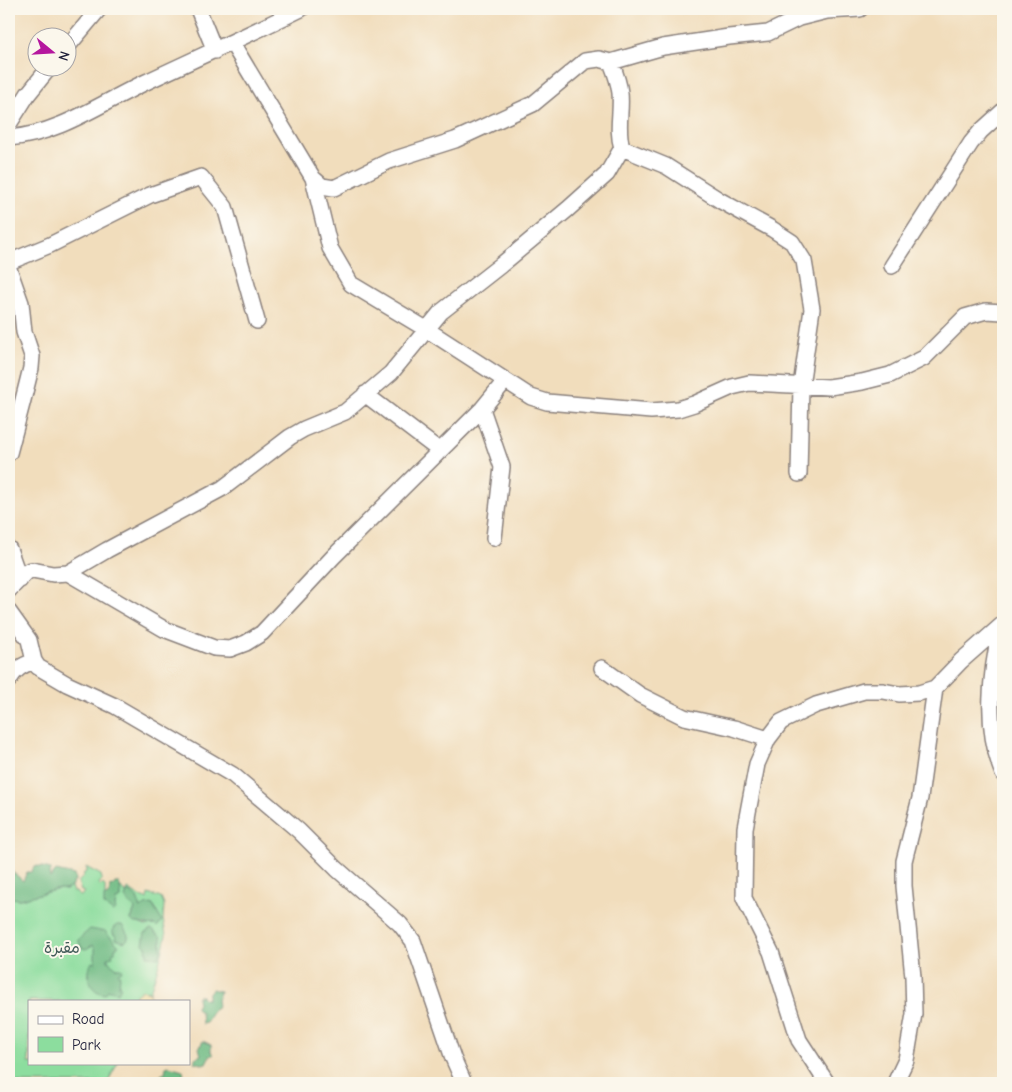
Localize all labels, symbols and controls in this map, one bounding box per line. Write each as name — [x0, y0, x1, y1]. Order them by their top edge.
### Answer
north arrow — [28, 28, 78, 78]
text: N — [54, 49, 73, 63]
park label: مقبرة — [44, 939, 80, 957]
legend — [28, 1000, 190, 1064]
text: Road — [72, 1010, 104, 1028]
text: Park — [72, 1036, 101, 1054]

